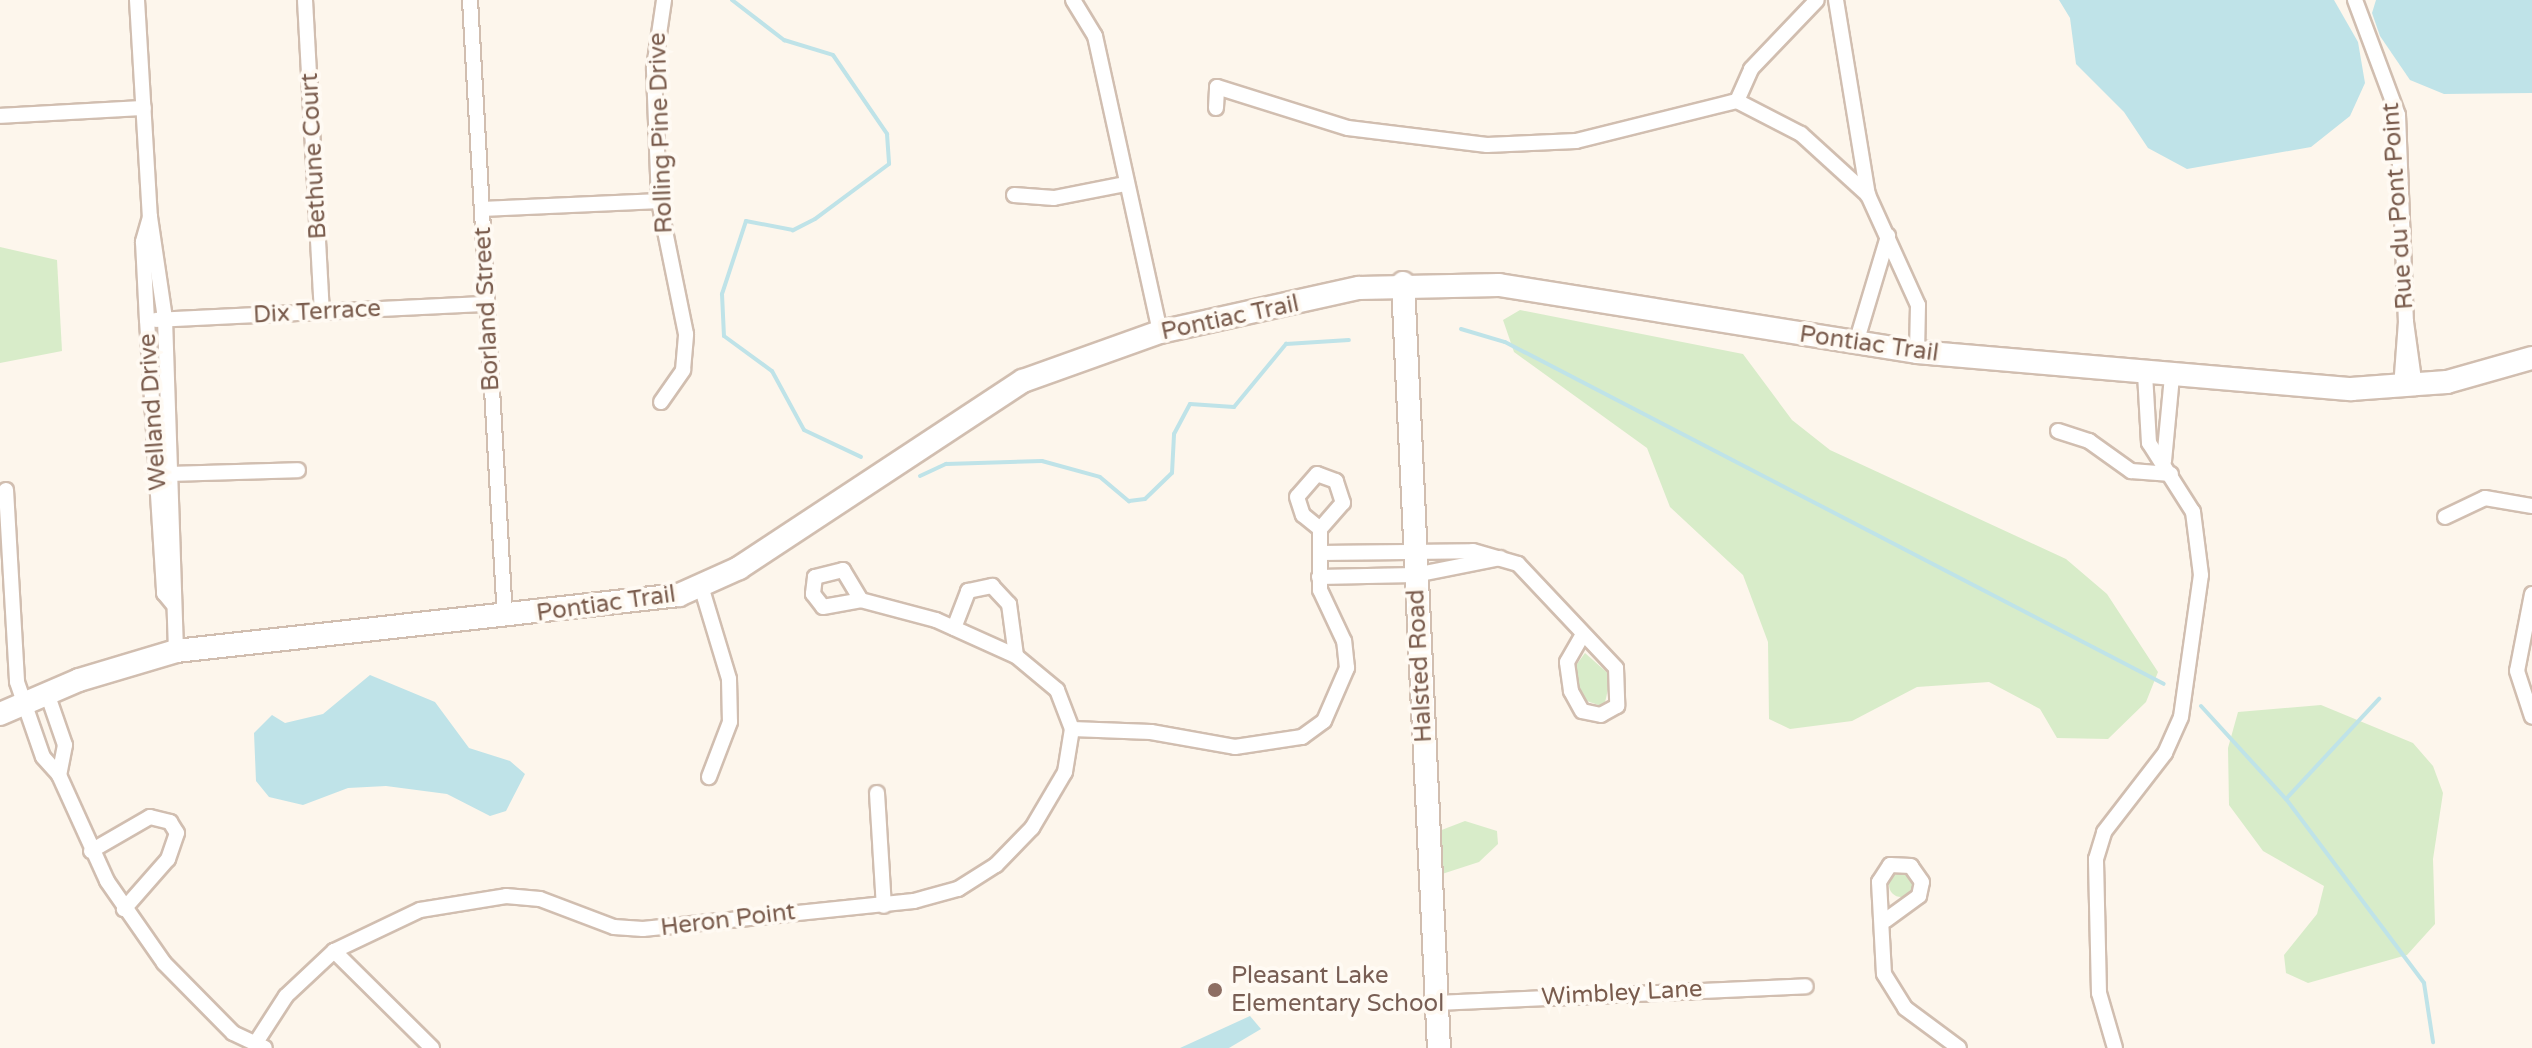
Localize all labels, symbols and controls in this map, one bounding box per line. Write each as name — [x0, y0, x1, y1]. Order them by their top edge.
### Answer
street label: Rolling Pine Drive — [643, 32, 679, 234]
street label: Bethune Court — [295, 72, 333, 240]
street label: Rue du Pont Point — [2376, 101, 2420, 311]
street label: Borland Street — [468, 226, 506, 392]
street label: Pontiac Trail — [1158, 289, 1302, 347]
street label: Dix Terrace — [252, 294, 382, 330]
street label: Pontiac Trail — [1798, 320, 1940, 368]
street label: Welland Drive — [133, 333, 173, 491]
street label: Pontiac Trail — [535, 580, 677, 628]
street label: Halsted Road — [1402, 589, 1438, 743]
street label: Heron Point — [659, 897, 797, 943]
place label: Pleasant Lake Elementary School — [1231, 962, 1444, 1018]
street label: Wimbley Lane — [1541, 974, 1703, 1012]
marker: Pleasant Lake Elementary School — [1206, 981, 1224, 999]

